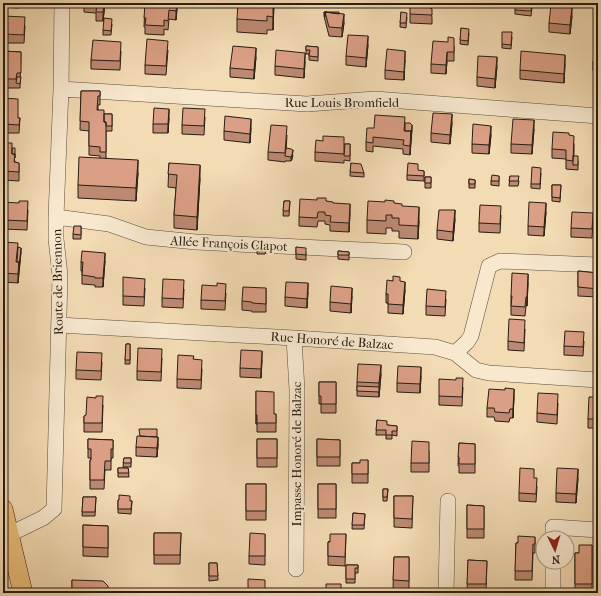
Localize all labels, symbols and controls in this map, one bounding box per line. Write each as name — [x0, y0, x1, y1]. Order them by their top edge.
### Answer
street label: Rue Louis Bromfield — [285, 95, 400, 110]
street label: Route de Briennon — [49, 228, 66, 335]
street label: Allée François Clapot — [169, 233, 288, 255]
street label: Rue Honoré de Balzac — [270, 329, 394, 352]
street label: Impasse Honoré de Balzac — [289, 381, 304, 526]
north arrow — [535, 530, 575, 570]
text: N — [550, 553, 561, 566]

